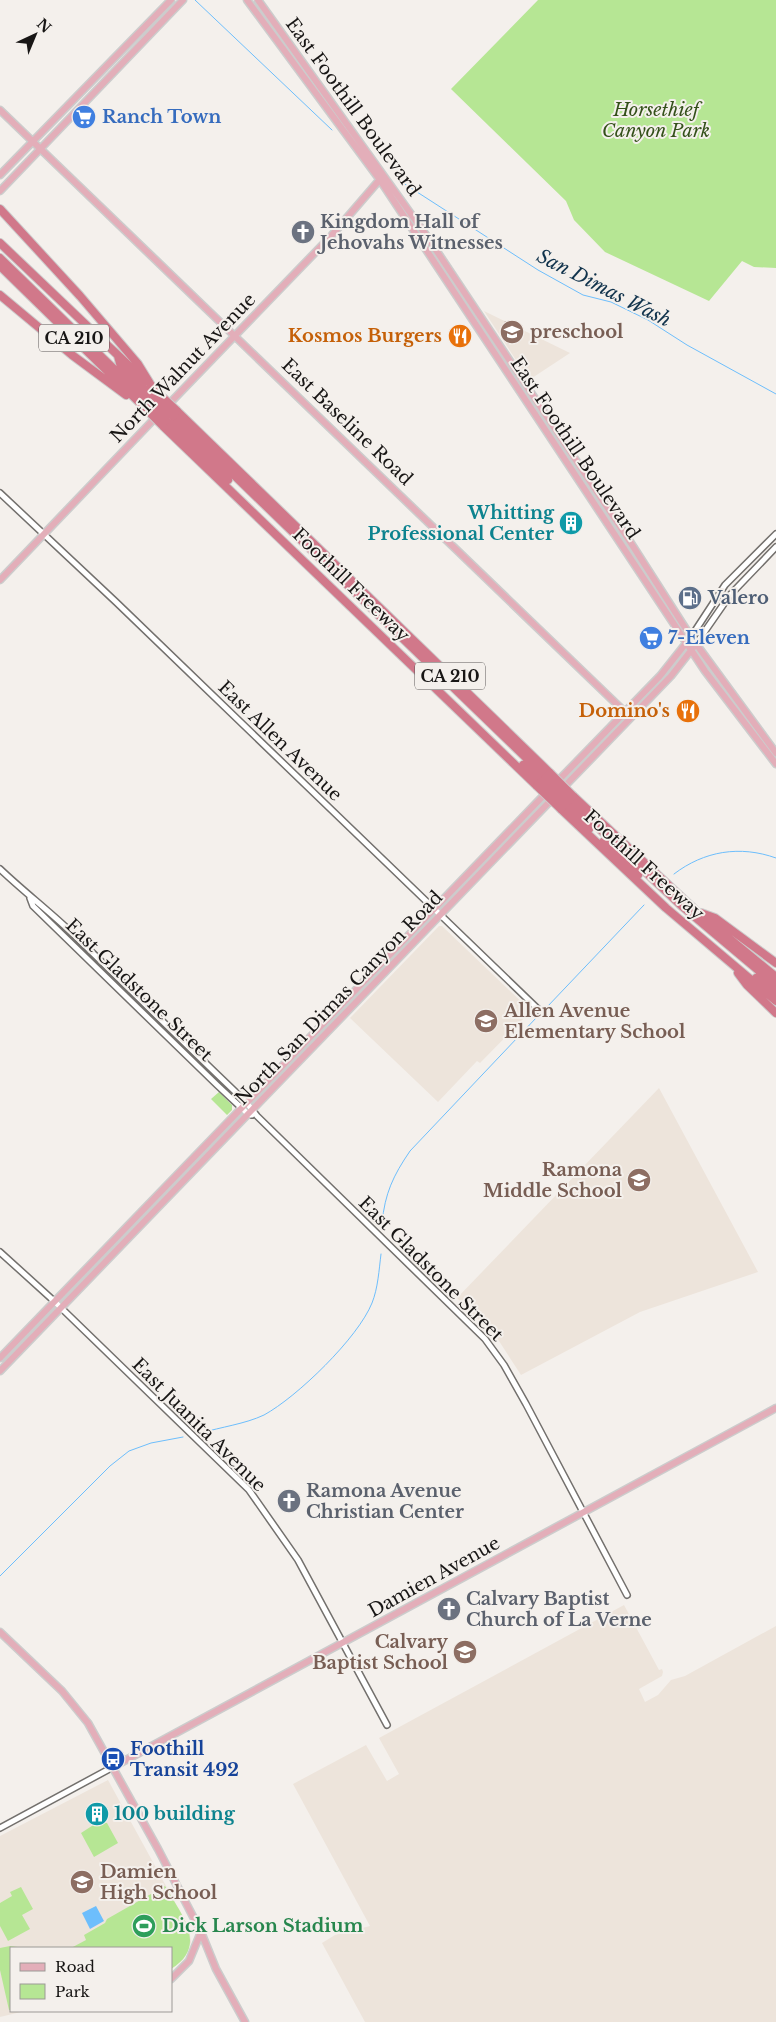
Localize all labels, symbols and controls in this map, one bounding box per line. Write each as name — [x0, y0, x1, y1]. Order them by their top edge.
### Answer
north arrow — [10, 10, 60, 60]
street label: East Foothill Boulevard — [281, 14, 425, 200]
text: N — [33, 15, 55, 37]
park label: Horsethief Canyon Park — [602, 99, 710, 142]
supermarket icon: Ranch Town — [71, 104, 97, 130]
place label: Ranch Town — [102, 106, 221, 128]
place label: Kingdom Hall of Jehovahs Witnesses — [316, 211, 503, 254]
church icon: Kingdom Hall of Jehovahs Witnesses — [290, 219, 316, 245]
water label: San Dimas Wash — [533, 244, 675, 332]
street label: North Walnut Avenue — [106, 289, 260, 447]
school or university icon: preschool — [499, 319, 525, 345]
place label: preschool — [530, 321, 624, 343]
restaurant icon: Kosmos Burgers — [447, 323, 473, 349]
road number: CA 210 — [39, 324, 109, 352]
place label: Kosmos Burgers — [288, 325, 442, 347]
street label: East Foothill Boulevard — [506, 353, 644, 543]
street label: East Baseline Road — [277, 354, 417, 490]
place label: Whitting Professional Center — [368, 502, 555, 545]
building icon: Whitting Professional Center — [558, 510, 584, 536]
street label: Foothill Freeway — [288, 524, 414, 647]
fuel station icon: Valero — [677, 585, 703, 611]
place label: Valero — [707, 587, 769, 609]
supermarket icon: 7-Eleven — [638, 625, 664, 651]
place label: 7-Eleven — [668, 627, 750, 649]
road number: CA 210 — [415, 662, 485, 689]
street label: East Allen Avenue — [213, 676, 347, 806]
restaurant icon: Domino's — [675, 698, 701, 724]
place label: Domino's — [579, 700, 670, 722]
street label: Foothill Freeway — [579, 805, 709, 925]
street label: North San Dimas Canyon Road — [231, 886, 447, 1110]
street label: East Gladstone Street — [61, 914, 217, 1066]
place label: Allen Avenue Elementary School — [503, 1000, 686, 1043]
school or university icon: Allen Avenue Elementary School — [473, 1008, 499, 1034]
place label: Ramona Middle School — [483, 1159, 623, 1202]
school or university icon: Ramona Middle School — [626, 1167, 652, 1193]
street label: East Gladstone Street — [354, 1192, 508, 1346]
street label: East Juanita Avenue — [128, 1354, 270, 1496]
place label: Ramona Avenue Christian Center — [306, 1480, 464, 1523]
church icon: Ramona Avenue Christian Center — [276, 1488, 302, 1514]
street label: Damien Avenue — [364, 1532, 504, 1622]
place label: Calvary Baptist Church of La Verne — [466, 1588, 652, 1631]
church icon: Calvary Baptist Church of La Verne — [436, 1596, 462, 1622]
place label: Calvary Baptist School — [312, 1631, 449, 1674]
school or university icon: Calvary Baptist School — [452, 1639, 478, 1665]
place label: Foothill Transit 492 — [130, 1738, 239, 1781]
bus stop icon: Foothill Transit 492 — [100, 1746, 126, 1772]
building icon: 100 building — [84, 1801, 110, 1827]
place label: 100 building — [114, 1803, 236, 1825]
place label: Damien High School — [100, 1861, 218, 1904]
school or university icon: Damien High School — [69, 1869, 95, 1895]
sports icon: Dick Larson Stadium — [131, 1913, 157, 1939]
place label: Dick Larson Stadium — [162, 1915, 363, 1937]
legend — [10, 1947, 172, 2012]
text: Road — [55, 1957, 95, 1976]
text: Park — [55, 1982, 91, 2001]

